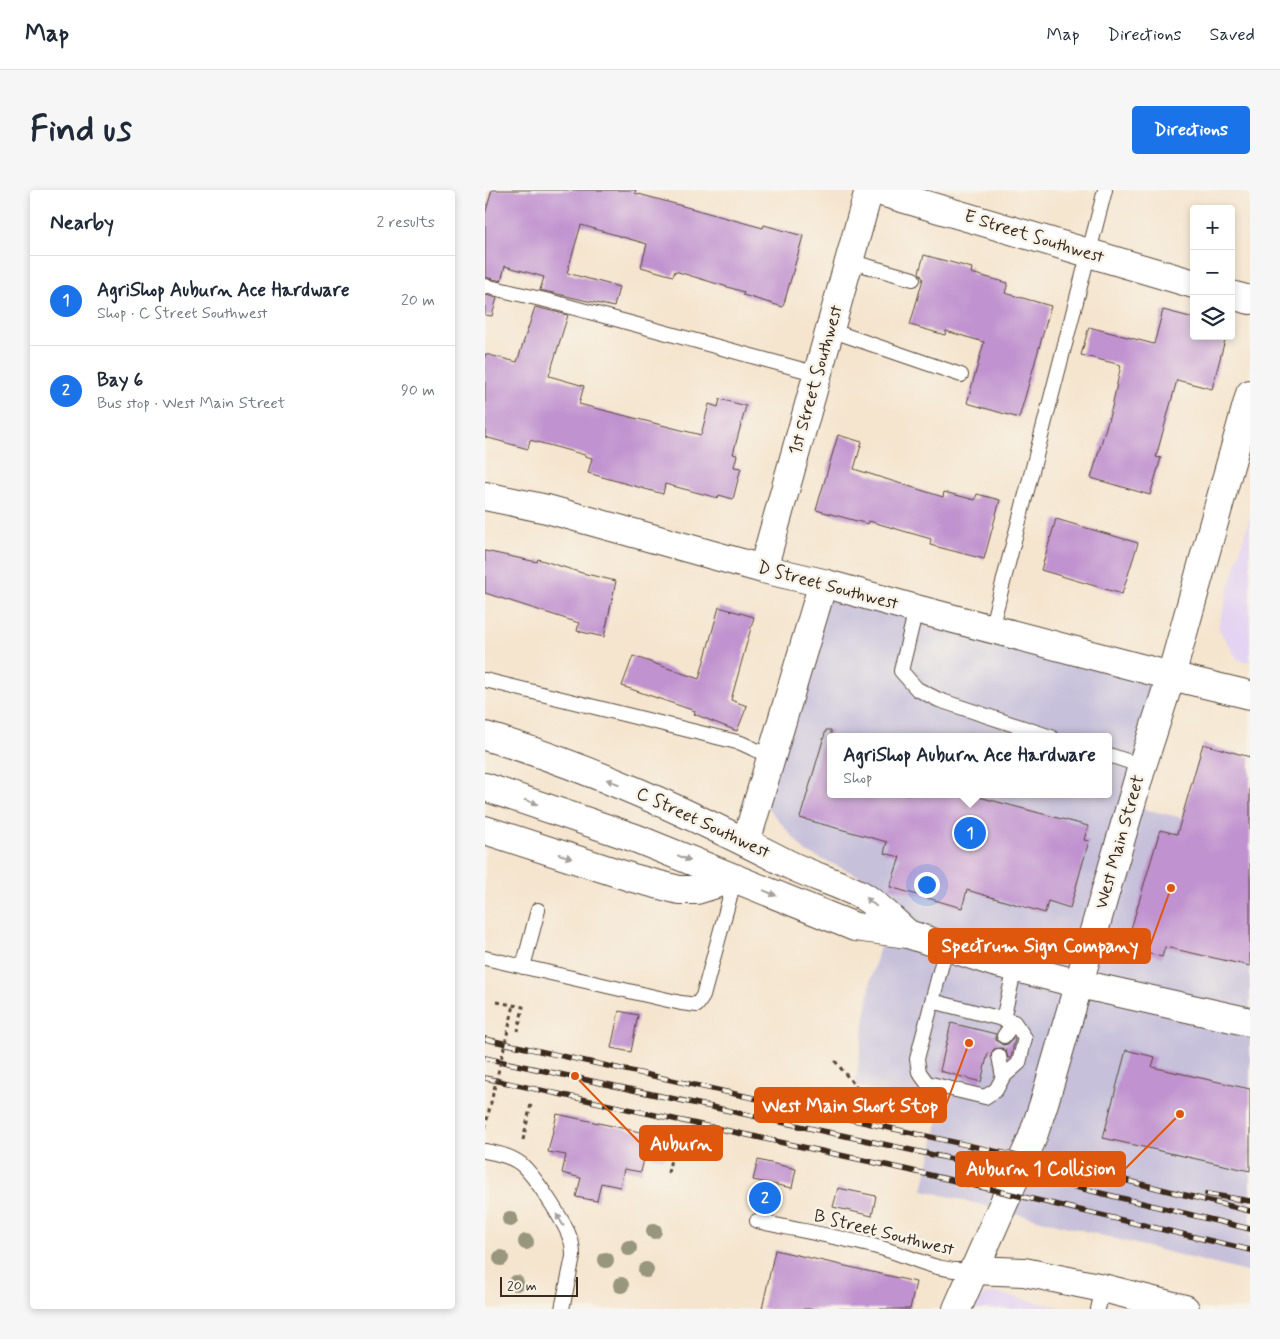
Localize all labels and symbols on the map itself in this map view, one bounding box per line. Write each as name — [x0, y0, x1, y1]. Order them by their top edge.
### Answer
street label: E Street Southwest — [961, 204, 1107, 270]
street label: 1st Street Southwest — [783, 302, 849, 458]
street label: D Street Southwest — [755, 556, 901, 616]
street label: West Main Street — [1089, 772, 1151, 912]
one-way arrow — [605, 778, 620, 786]
street label: C Street Southwest — [632, 781, 774, 865]
one-way arrow — [524, 799, 539, 806]
pin: 1 — [954, 814, 986, 852]
one-way arrow — [557, 853, 572, 860]
one-way arrow — [677, 854, 691, 862]
your location — [914, 872, 940, 898]
one-way arrow — [763, 890, 777, 898]
one-way arrow — [864, 897, 877, 908]
callout: Spectrum Sign Company — [929, 929, 1150, 963]
text: Spectrum Sign Company — [942, 934, 1138, 960]
callout: West Main Short Stop — [755, 1088, 946, 1122]
text: West Main Short Stop — [761, 1094, 938, 1119]
callout: Auburn — [640, 1126, 722, 1160]
text: Auburn — [650, 1132, 712, 1157]
callout: Auburn 1 Collision — [956, 1152, 1125, 1186]
text: Auburn 1 Collision — [966, 1157, 1116, 1182]
pin: 2 — [749, 1179, 781, 1217]
street label: B Street Southwest — [811, 1204, 957, 1262]
one-way arrow — [555, 1213, 564, 1226]
scale bar — [500, 1274, 577, 1297]

